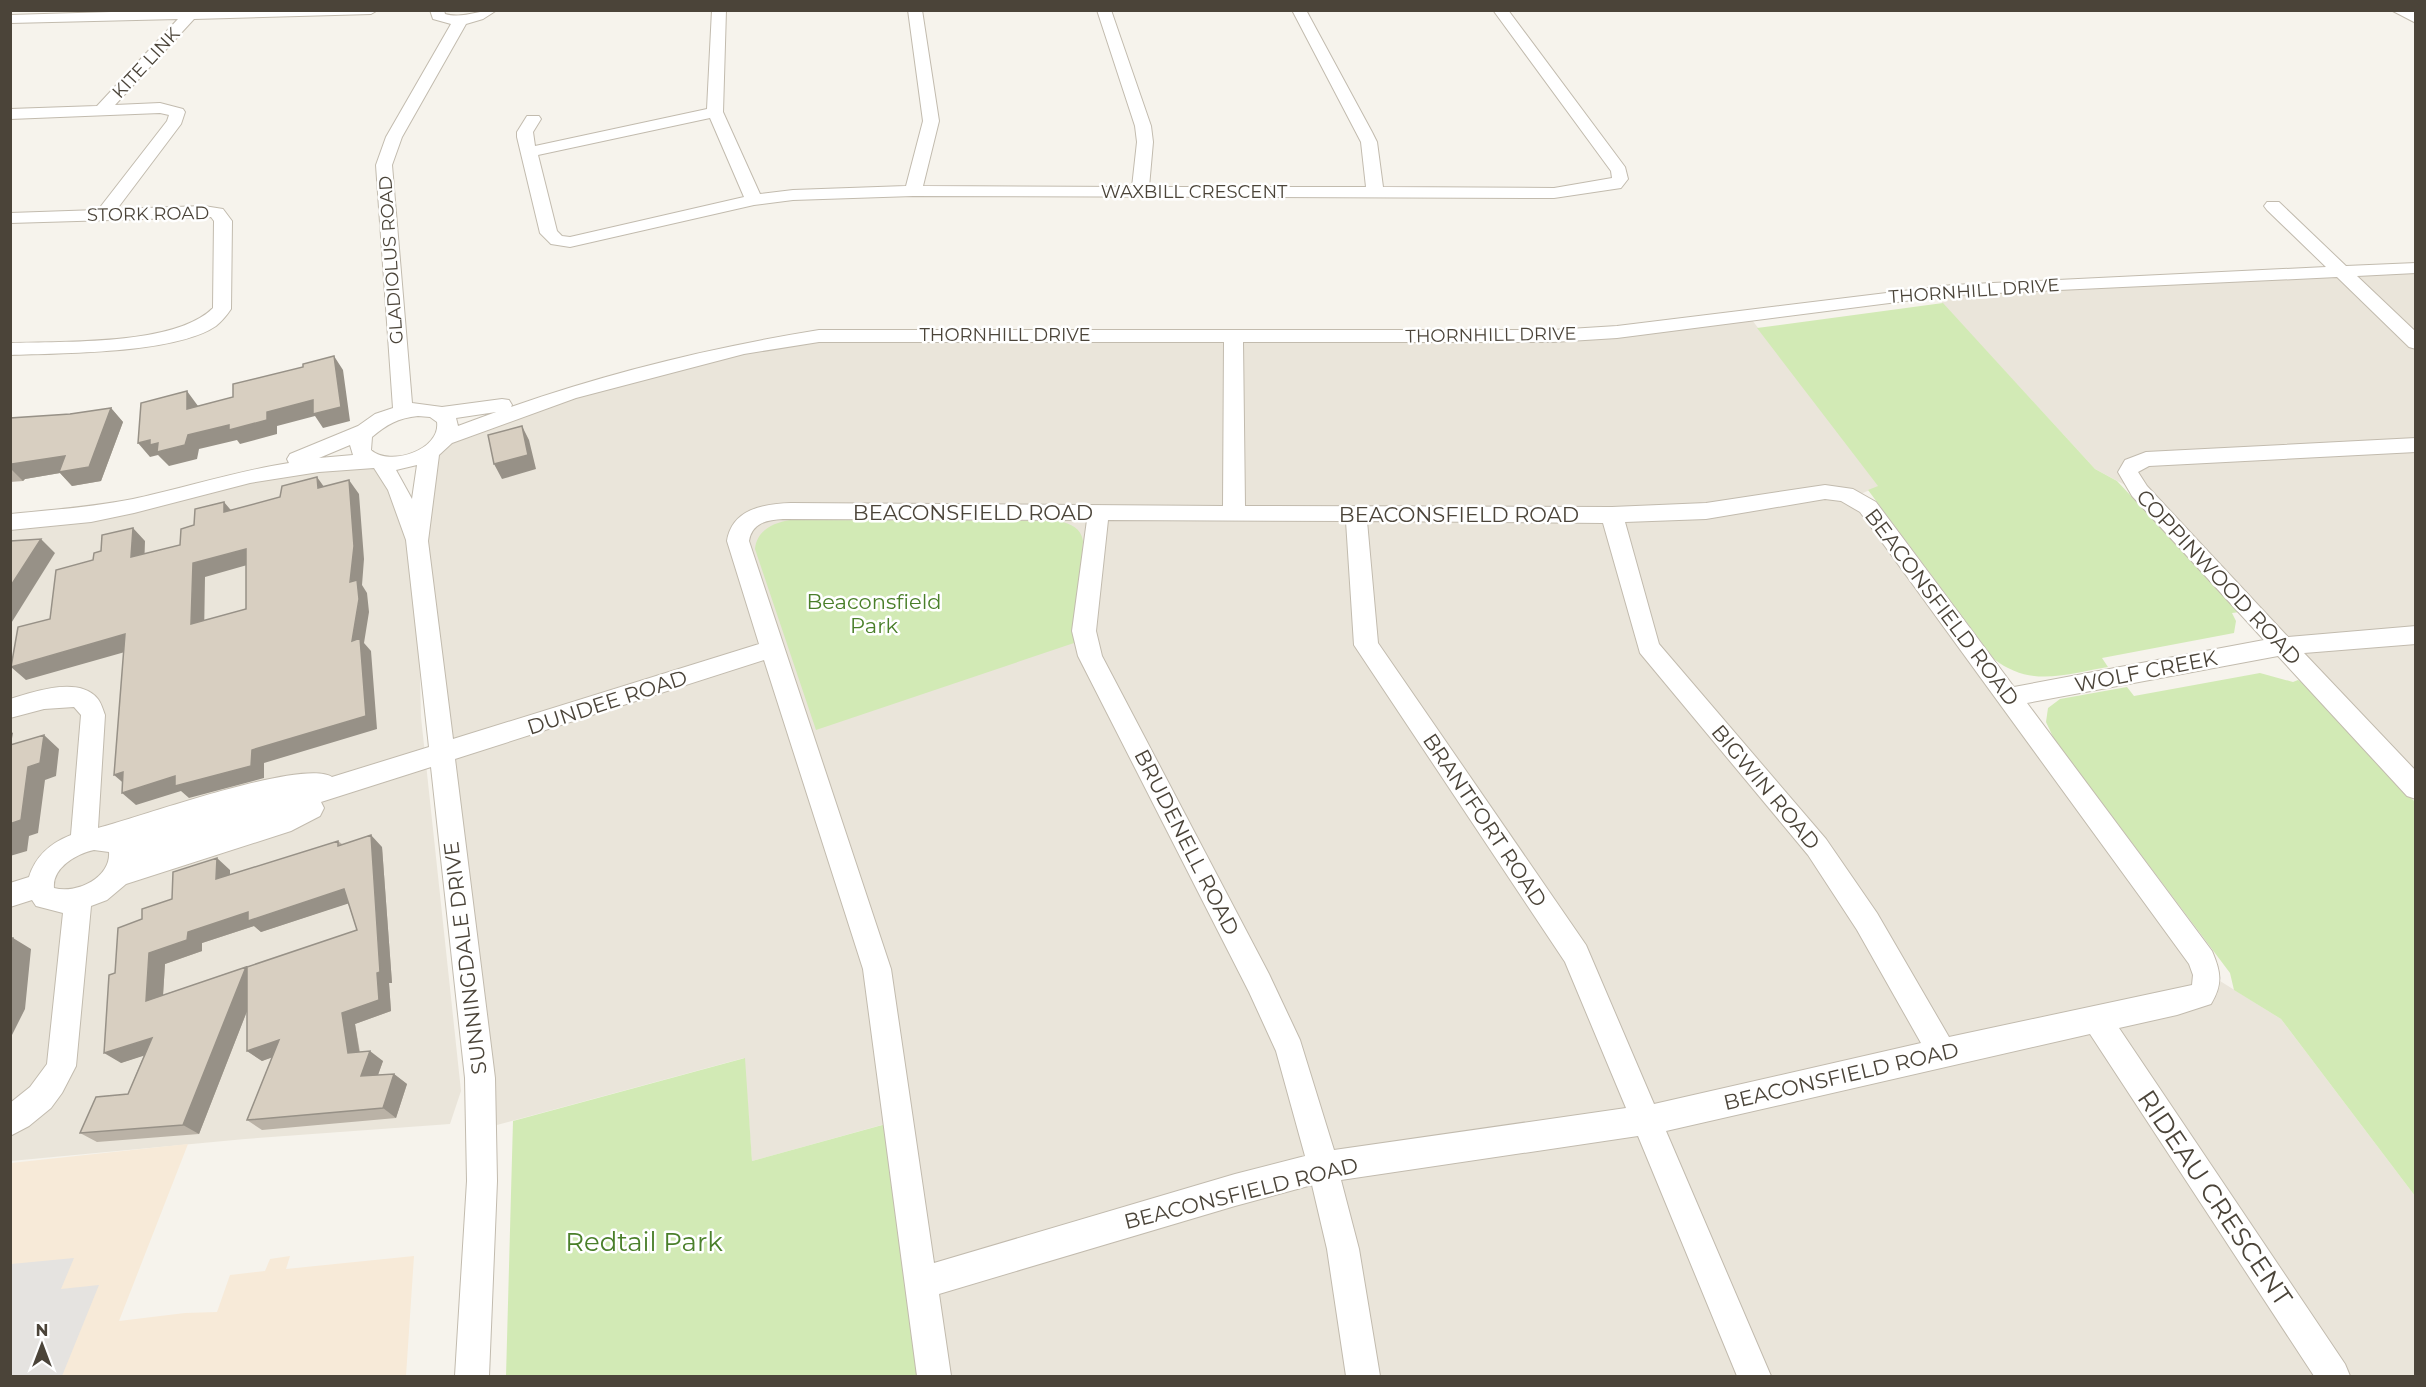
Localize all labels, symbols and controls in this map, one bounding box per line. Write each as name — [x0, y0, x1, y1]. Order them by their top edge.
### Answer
street label: KITE LINK — [108, 23, 184, 103]
street label: GLADIOLUS ROAD — [374, 175, 408, 345]
street label: WAXBILL CRESCENT — [1101, 181, 1288, 203]
street label: STORK ROAD — [87, 202, 209, 226]
street label: THORNHILL DRIVE — [1888, 274, 2060, 308]
street label: THORNHILL DRIVE — [1405, 323, 1577, 347]
street label: THORNHILL DRIVE — [919, 324, 1091, 346]
street label: COPPINWOOD ROAD — [2131, 484, 2307, 670]
street label: BEACONSFIELD ROAD — [853, 500, 1093, 525]
street label: BEACONSFIELD ROAD — [1339, 502, 1579, 527]
street label: BEACONSFIELD ROAD — [1860, 503, 2024, 711]
park label: Beaconsfield Park — [806, 589, 942, 638]
street label: WOLF CREEK — [2073, 645, 2220, 697]
street label: DUNDEE ROAD — [524, 664, 690, 740]
street label: BIGWIN ROAD — [1706, 719, 1826, 855]
street label: BRANTFORT ROAD — [1418, 729, 1552, 911]
street label: BRUDENELL ROAD — [1129, 745, 1245, 939]
street label: SUNNINGDALE DRIVE — [438, 840, 492, 1076]
street label: BEACONSFIELD ROAD — [1721, 1037, 1961, 1115]
street label: RIDEAU CRESCENT — [2131, 1084, 2299, 1312]
street label: BEACONSFIELD ROAD — [1121, 1152, 1361, 1234]
park label: Redtail Park — [565, 1226, 723, 1258]
north arrow — [12, 1315, 72, 1375]
text: N — [36, 1321, 48, 1340]

